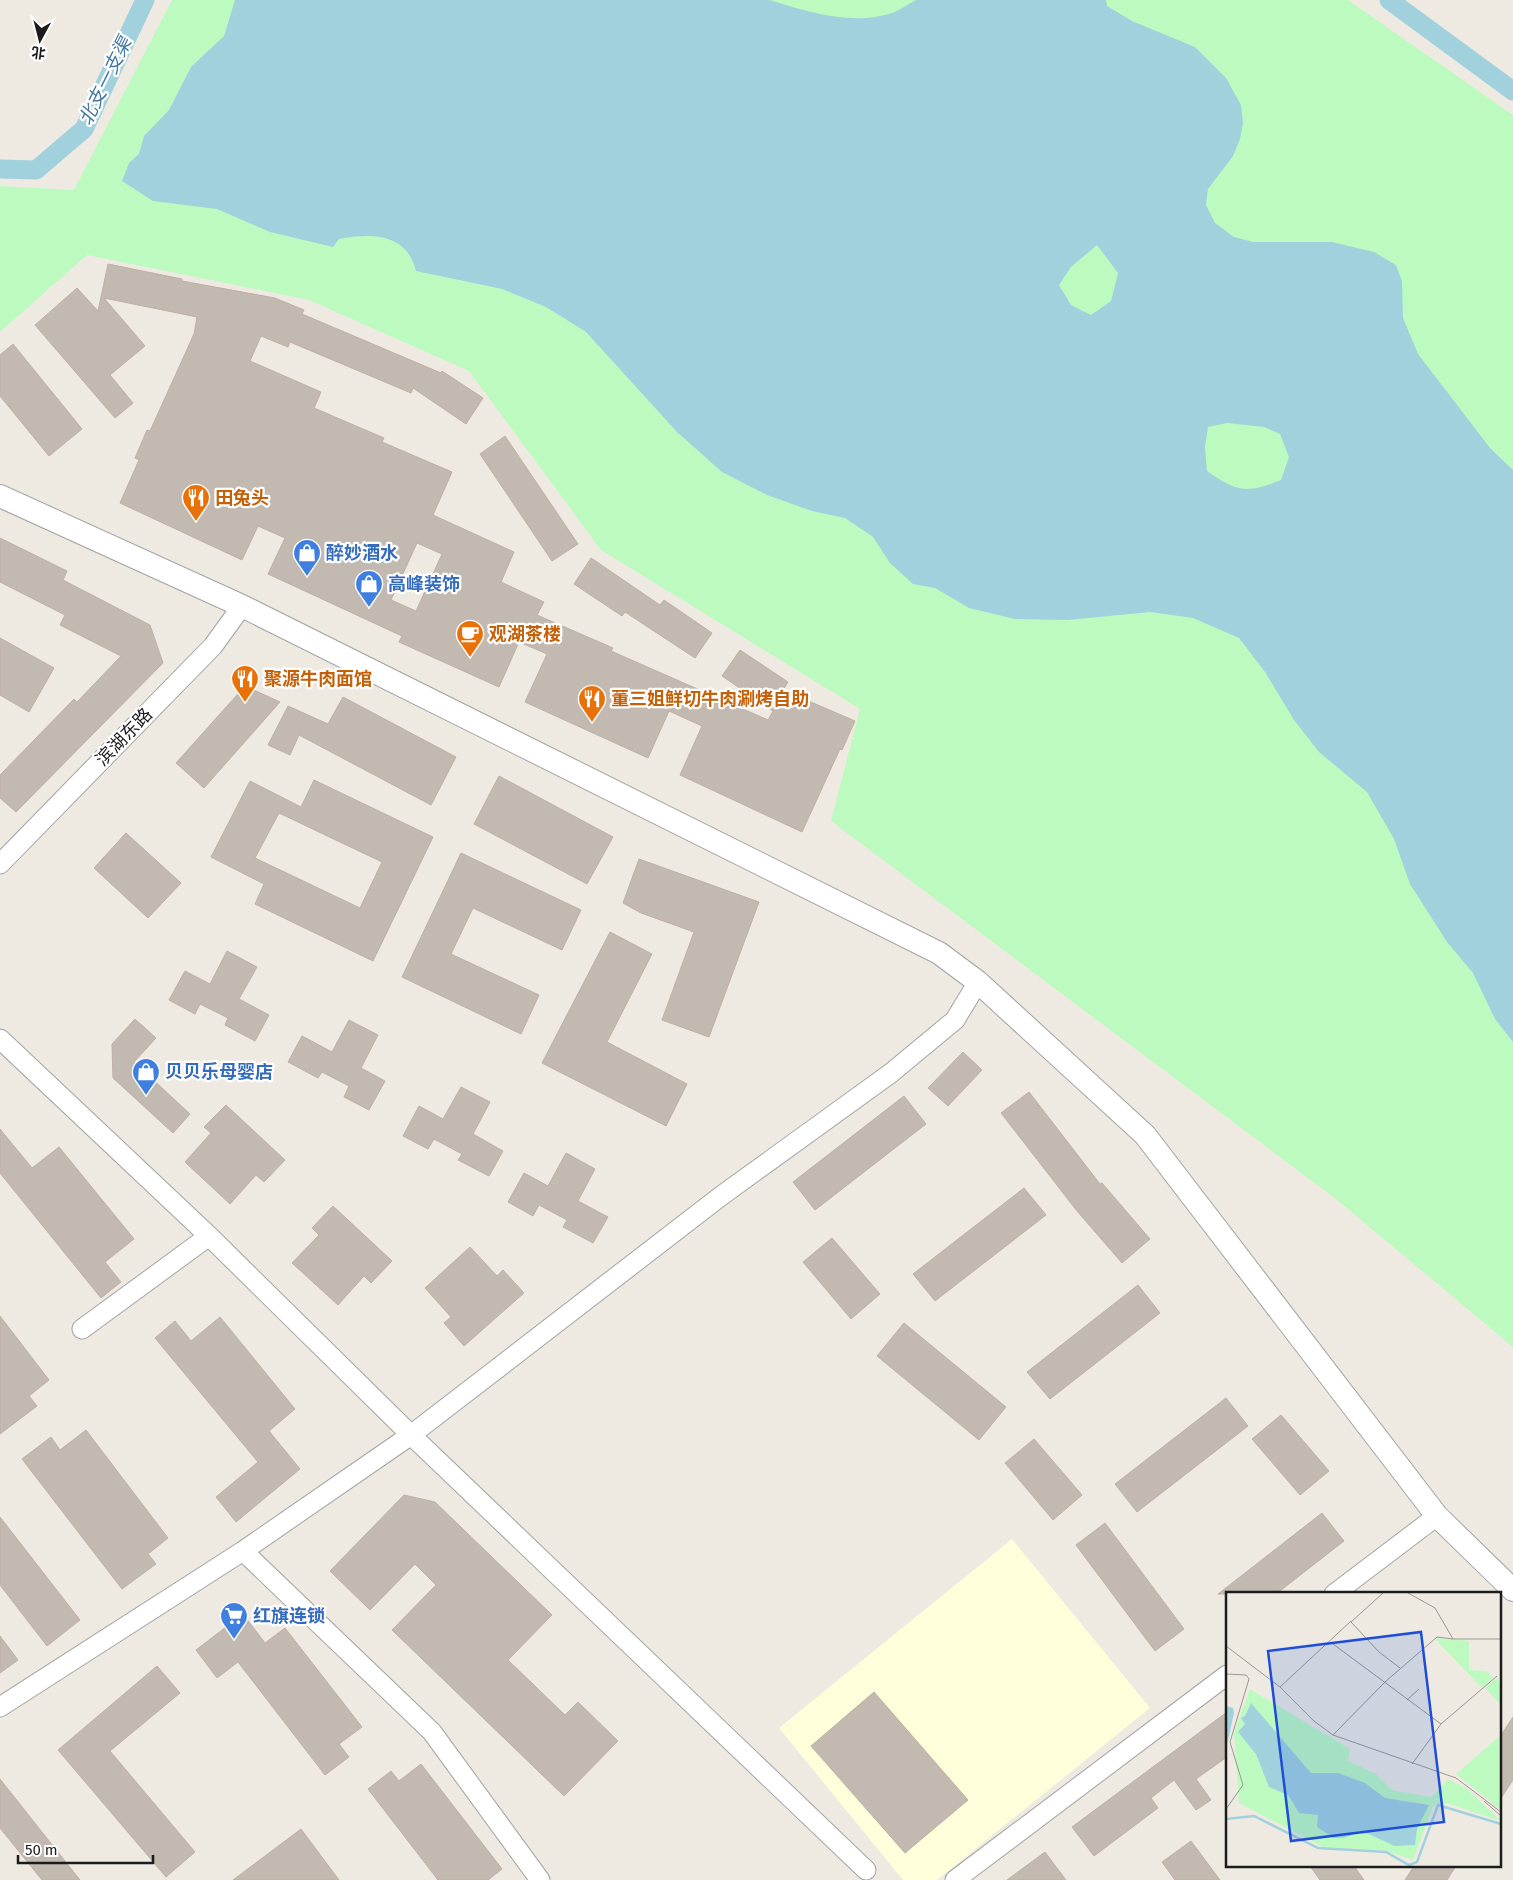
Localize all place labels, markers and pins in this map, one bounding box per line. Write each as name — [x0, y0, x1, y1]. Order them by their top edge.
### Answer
restaurant icon: 田兔头 — [181, 483, 211, 522]
place label: 田兔头 — [215, 487, 269, 509]
shop icon: 醉妙酒水 — [292, 538, 322, 577]
place label: 醉妙酒水 — [326, 542, 398, 564]
shop icon: 高峰装饰 — [354, 569, 384, 608]
place label: 高峰装饰 — [388, 573, 460, 595]
cafe icon: 观湖茶楼 — [455, 619, 485, 658]
place label: 观湖茶楼 — [489, 623, 561, 645]
restaurant icon: 聚源牛肉面馆 — [230, 664, 260, 703]
place label: 聚源牛肉面馆 — [264, 668, 372, 690]
restaurant icon: 董三姐鲜切牛肉涮烤自助 — [577, 684, 607, 723]
place label: 董三姐鲜切牛肉涮烤自助 — [611, 688, 809, 710]
shop icon: 贝贝乐母婴店 — [131, 1057, 161, 1096]
place label: 贝贝乐母婴店 — [165, 1061, 273, 1083]
supermarket icon: 红旗连锁 — [219, 1601, 249, 1640]
place label: 红旗连锁 — [253, 1605, 325, 1627]

